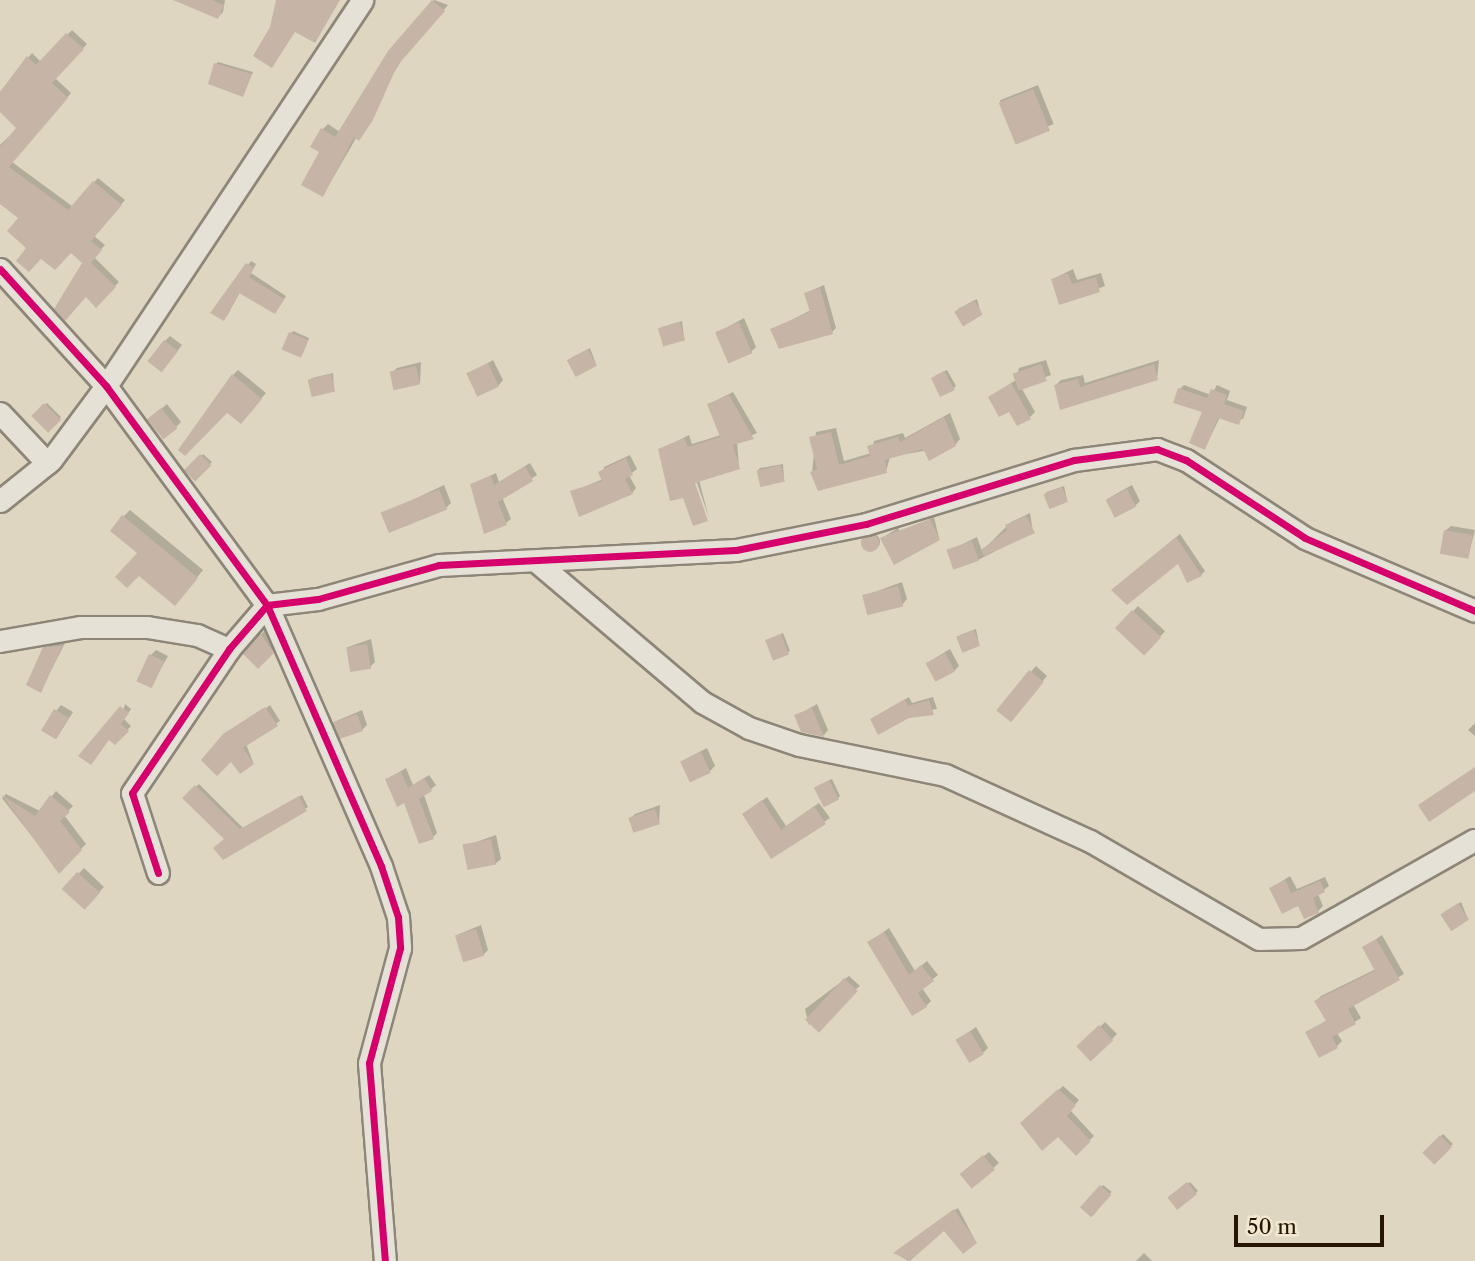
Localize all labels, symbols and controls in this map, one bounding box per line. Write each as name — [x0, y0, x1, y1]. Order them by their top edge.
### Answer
scale bar — [1237, 1202, 1388, 1246]
text: 50 m — [1247, 1214, 1297, 1239]

